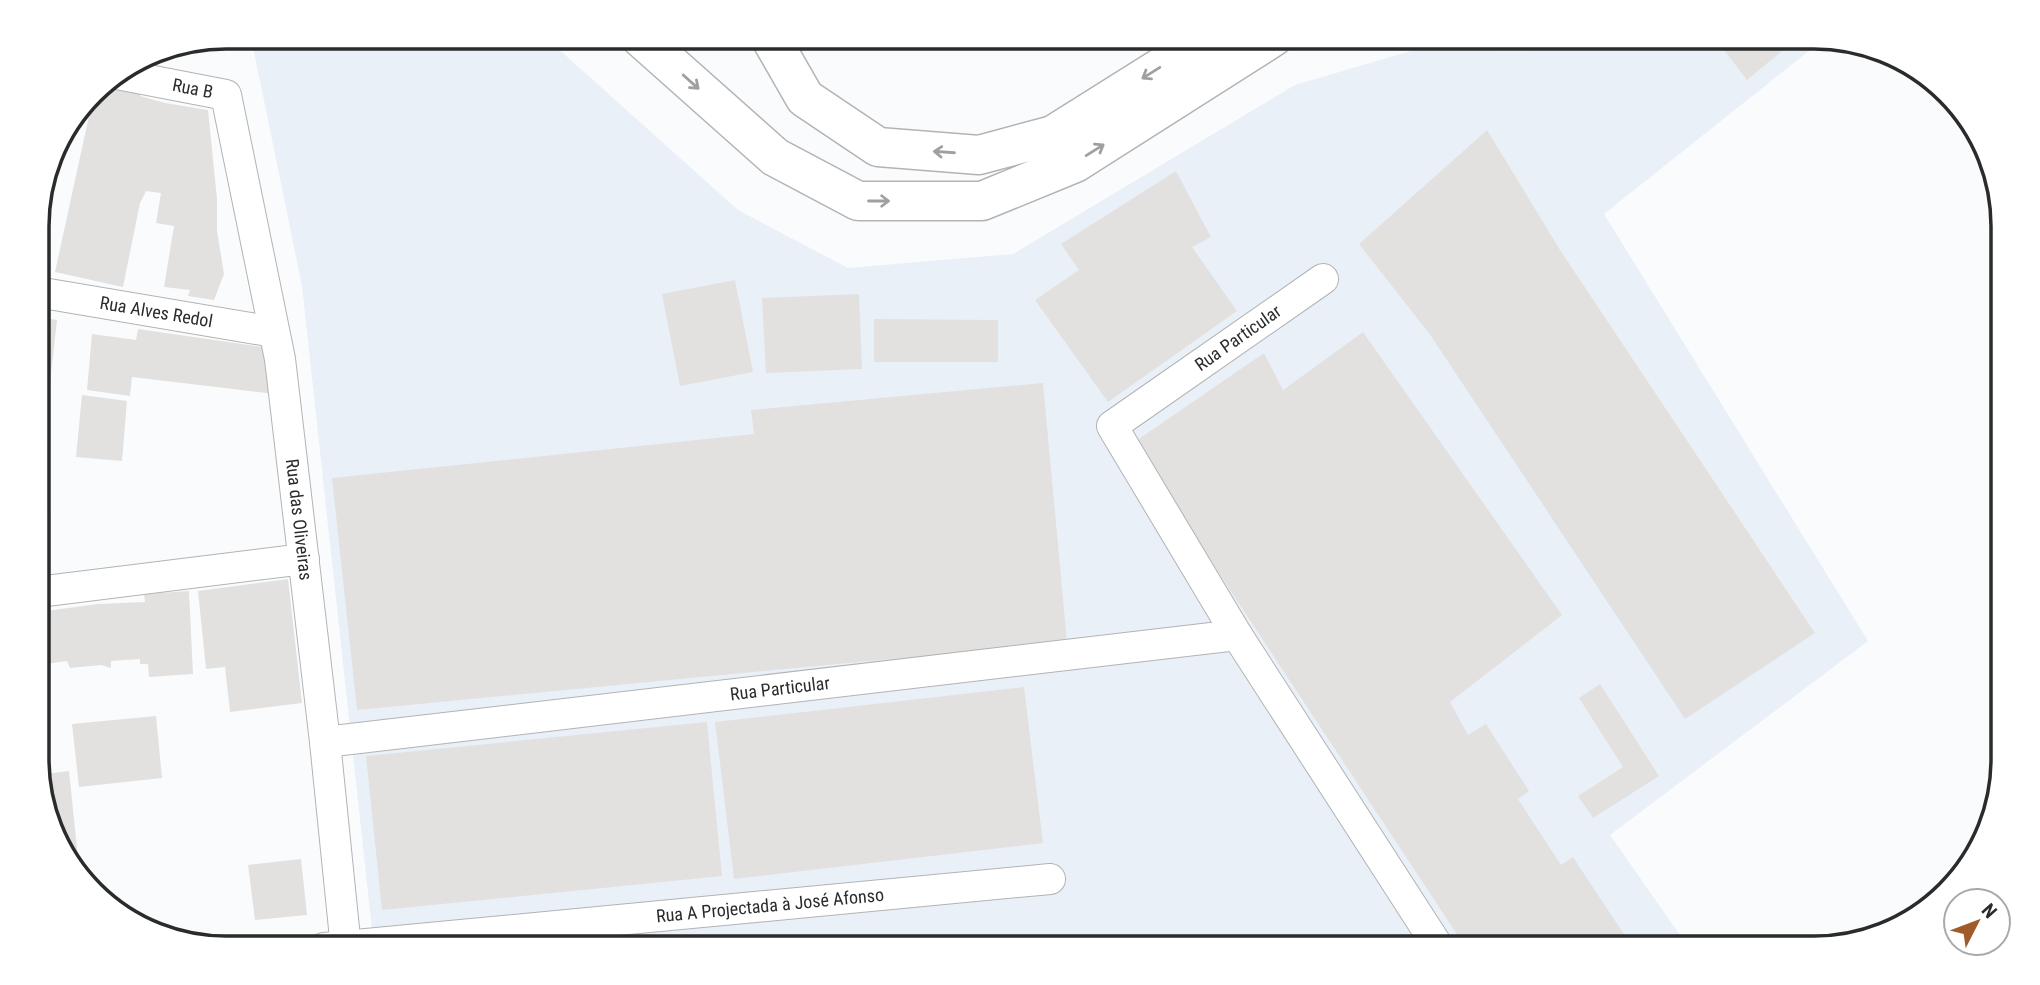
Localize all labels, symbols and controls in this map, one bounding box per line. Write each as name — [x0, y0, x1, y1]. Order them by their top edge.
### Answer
one-way arrow — [1142, 67, 1162, 81]
street label: Rua B — [171, 74, 215, 102]
one-way arrow — [681, 74, 699, 90]
one-way arrow — [1085, 142, 1104, 157]
one-way arrow — [934, 145, 956, 158]
one-way arrow — [867, 194, 890, 208]
street label: Rua Alves Redol — [98, 292, 214, 331]
street label: Rua Particular — [1191, 300, 1285, 375]
street label: Rua das Oliveiras — [282, 457, 317, 581]
street label: Rua Particular — [729, 672, 831, 704]
street label: Rua A Projectada à José Afonso — [655, 884, 885, 926]
north arrow — [1942, 887, 2012, 957]
text: N — [1977, 899, 2002, 923]

